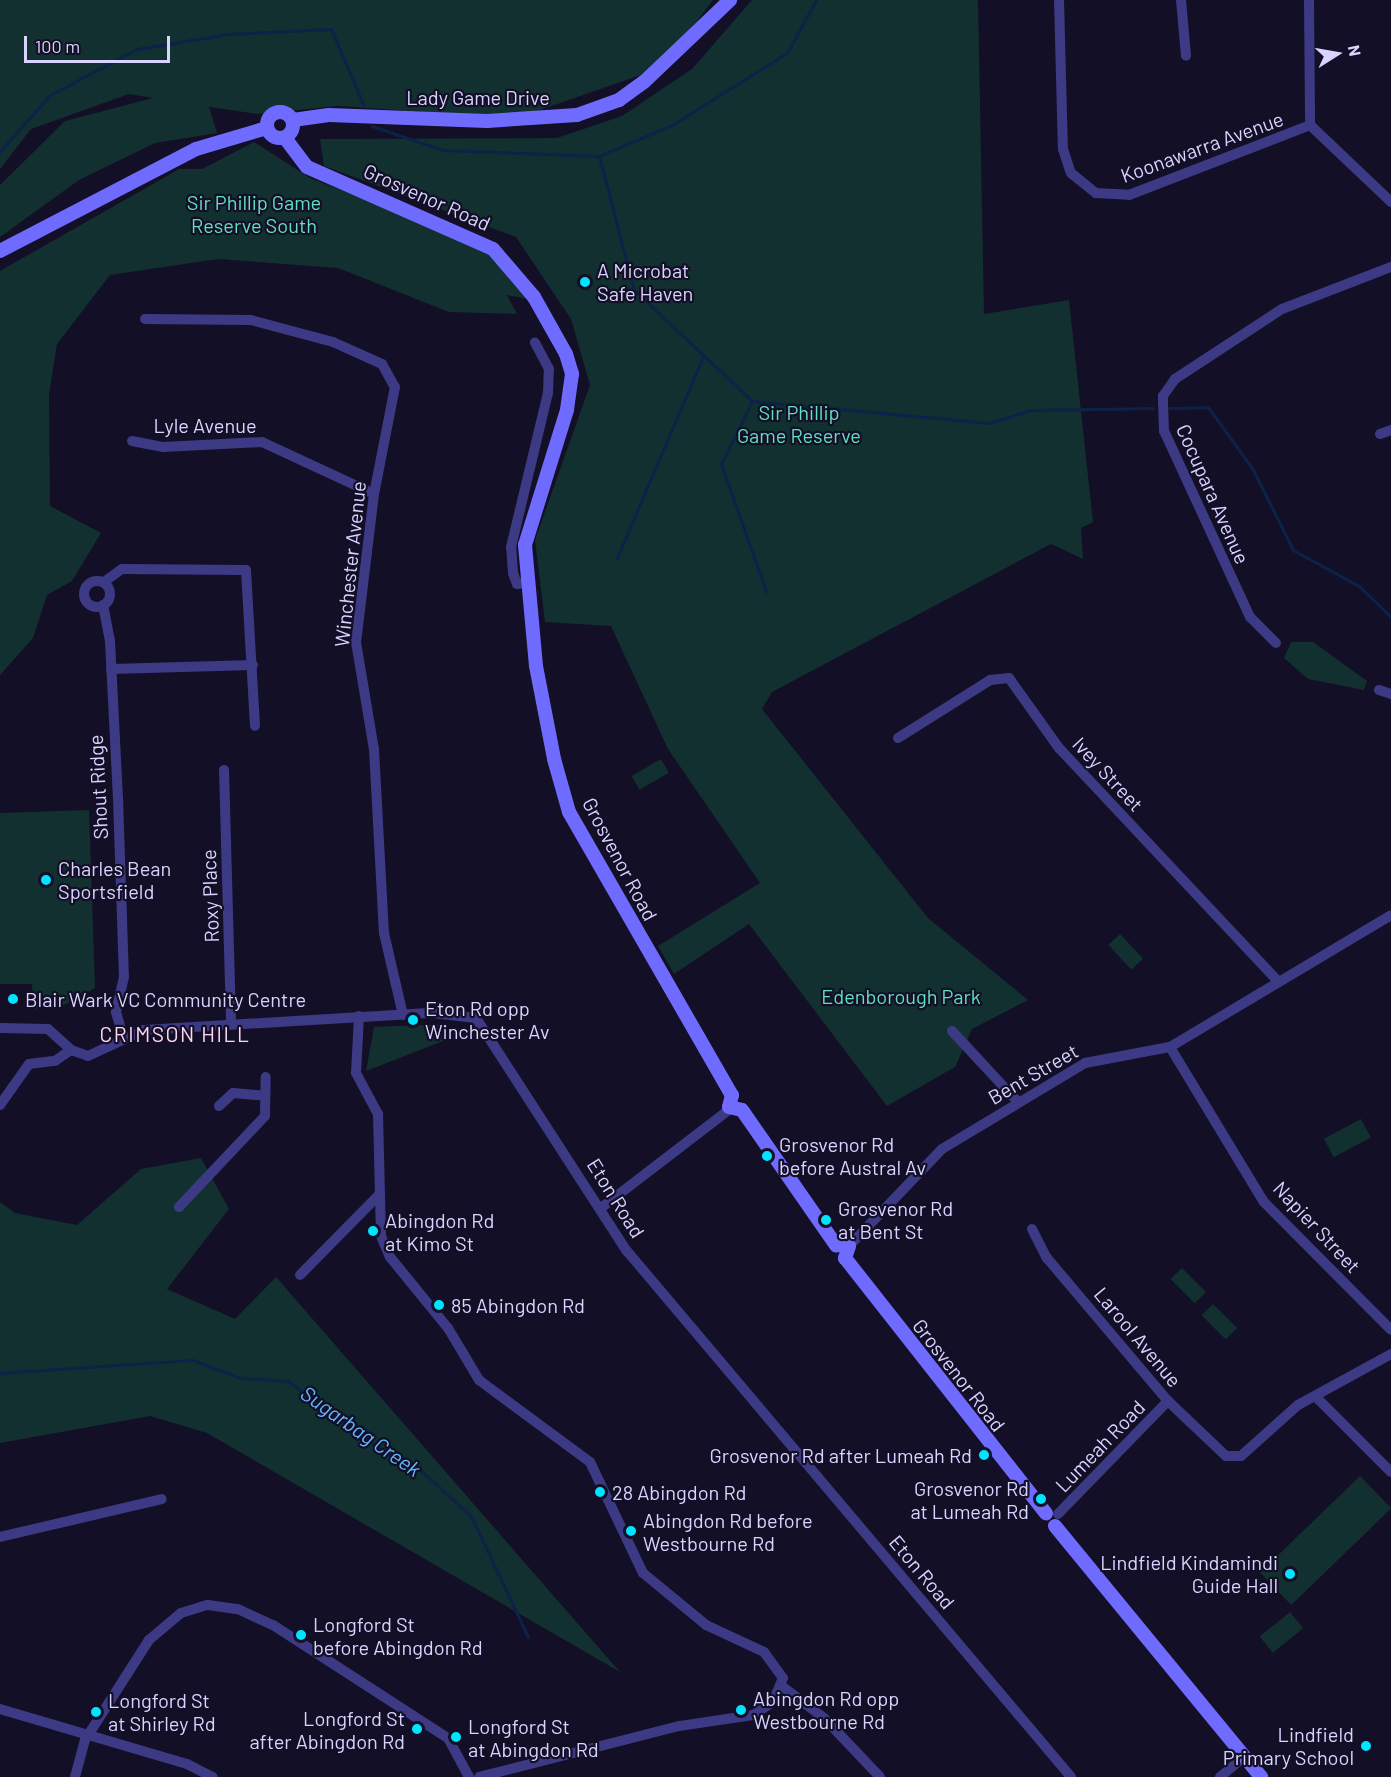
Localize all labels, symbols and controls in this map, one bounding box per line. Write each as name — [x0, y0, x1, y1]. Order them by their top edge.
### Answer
scale bar — [27, 24, 172, 62]
north arrow — [1307, 24, 1367, 84]
text: 100 m — [35, 35, 80, 57]
text: N — [1345, 43, 1365, 57]
street label: Lady Game Drive — [406, 85, 550, 109]
street label: Koonawarra Avenue — [1117, 106, 1287, 188]
street label: Grosvenor Road — [360, 158, 494, 236]
park label: Sir Phillip Game Reserve South — [187, 191, 321, 238]
place label: A Microbat Safe Haven — [597, 258, 693, 305]
marker: A Microbat Safe Haven — [578, 275, 592, 289]
park label: Sir Phillip Game Reserve — [737, 400, 861, 447]
street label: Lyle Avenue — [153, 413, 257, 437]
street label: Cocupara Avenue — [1171, 420, 1255, 568]
street label: Winchester Avenue — [329, 480, 371, 648]
street label: Ivey Street — [1068, 732, 1148, 816]
street label: Shout Ridge — [83, 734, 113, 840]
street label: Grosvenor Road — [577, 793, 663, 925]
street label: Roxy Place — [196, 849, 224, 943]
place label: Charles Bean Sportsfield — [58, 856, 171, 903]
marker: Charles Bean Sportsfield — [39, 873, 53, 887]
park label: Edenborough Park — [821, 984, 981, 1008]
place label: Blair Wark VC Community Centre — [25, 987, 306, 1011]
marker: Blair Wark VC Community Centre — [6, 992, 20, 1006]
place label: Eton Rd opp Winchester Av — [425, 996, 549, 1043]
marker: Eton Rd opp Winchester Av — [406, 1013, 420, 1027]
district label: CRIMSON HILL — [100, 1021, 250, 1047]
street label: Bent Street — [984, 1039, 1082, 1109]
place label: Grosvenor Rd before Austral Av — [779, 1132, 926, 1179]
marker: Grosvenor Rd before Austral Av — [760, 1149, 774, 1163]
street label: Eton Road — [582, 1154, 650, 1242]
street label: Napier Street — [1269, 1176, 1365, 1278]
place label: Grosvenor Rd at Bent St — [838, 1196, 953, 1243]
place label: Abingdon Rd at Kimo St — [385, 1208, 494, 1255]
marker: Grosvenor Rd at Bent St — [819, 1213, 833, 1227]
marker: Abingdon Rd at Kimo St — [366, 1224, 380, 1238]
street label: Larool Avenue — [1089, 1282, 1187, 1392]
place label: 85 Abingdon Rd — [451, 1293, 585, 1317]
marker: 85 Abingdon Rd — [432, 1298, 446, 1312]
street label: Grosvenor Road — [908, 1314, 1010, 1436]
water label: Sugarbag Creek — [296, 1380, 426, 1482]
street label: Lumeah Road — [1050, 1395, 1150, 1497]
place label: Grosvenor Rd after Lumeah Rd — [710, 1443, 972, 1467]
marker: Grosvenor Rd after Lumeah Rd — [977, 1448, 991, 1462]
place label: Grosvenor Rd at Lumeah Rd — [910, 1476, 1029, 1523]
place label: 28 Abingdon Rd — [612, 1480, 746, 1504]
marker: 28 Abingdon Rd — [593, 1485, 607, 1499]
marker: Grosvenor Rd at Lumeah Rd — [1034, 1492, 1048, 1506]
place label: Abingdon Rd before Westbourne Rd — [643, 1508, 813, 1555]
marker: Abingdon Rd before Westbourne Rd — [624, 1524, 638, 1538]
street label: Eton Road — [884, 1530, 960, 1614]
place label: Lindfield Kindamindi Guide Hall — [1100, 1550, 1278, 1597]
marker: Lindfield Kindamindi Guide Hall — [1283, 1567, 1297, 1581]
place label: Longford St before Abingdon Rd — [313, 1612, 483, 1659]
marker: Longford St before Abingdon Rd — [294, 1628, 308, 1642]
place label: Abingdon Rd opp Westbourne Rd — [753, 1686, 899, 1733]
place label: Longford St at Shirley Rd — [108, 1688, 216, 1735]
marker: Abingdon Rd opp Westbourne Rd — [734, 1703, 748, 1717]
marker: Longford St at Shirley Rd — [89, 1705, 103, 1719]
place label: Longford St after Abingdon Rd — [249, 1706, 405, 1753]
place label: Longford St at Abingdon Rd — [468, 1714, 599, 1761]
marker: Longford St after Abingdon Rd — [410, 1722, 424, 1736]
place label: Lindfield Primary School — [1223, 1722, 1354, 1769]
marker: Longford St at Abingdon Rd — [449, 1730, 463, 1744]
marker: Lindfield Primary School — [1359, 1739, 1373, 1753]

